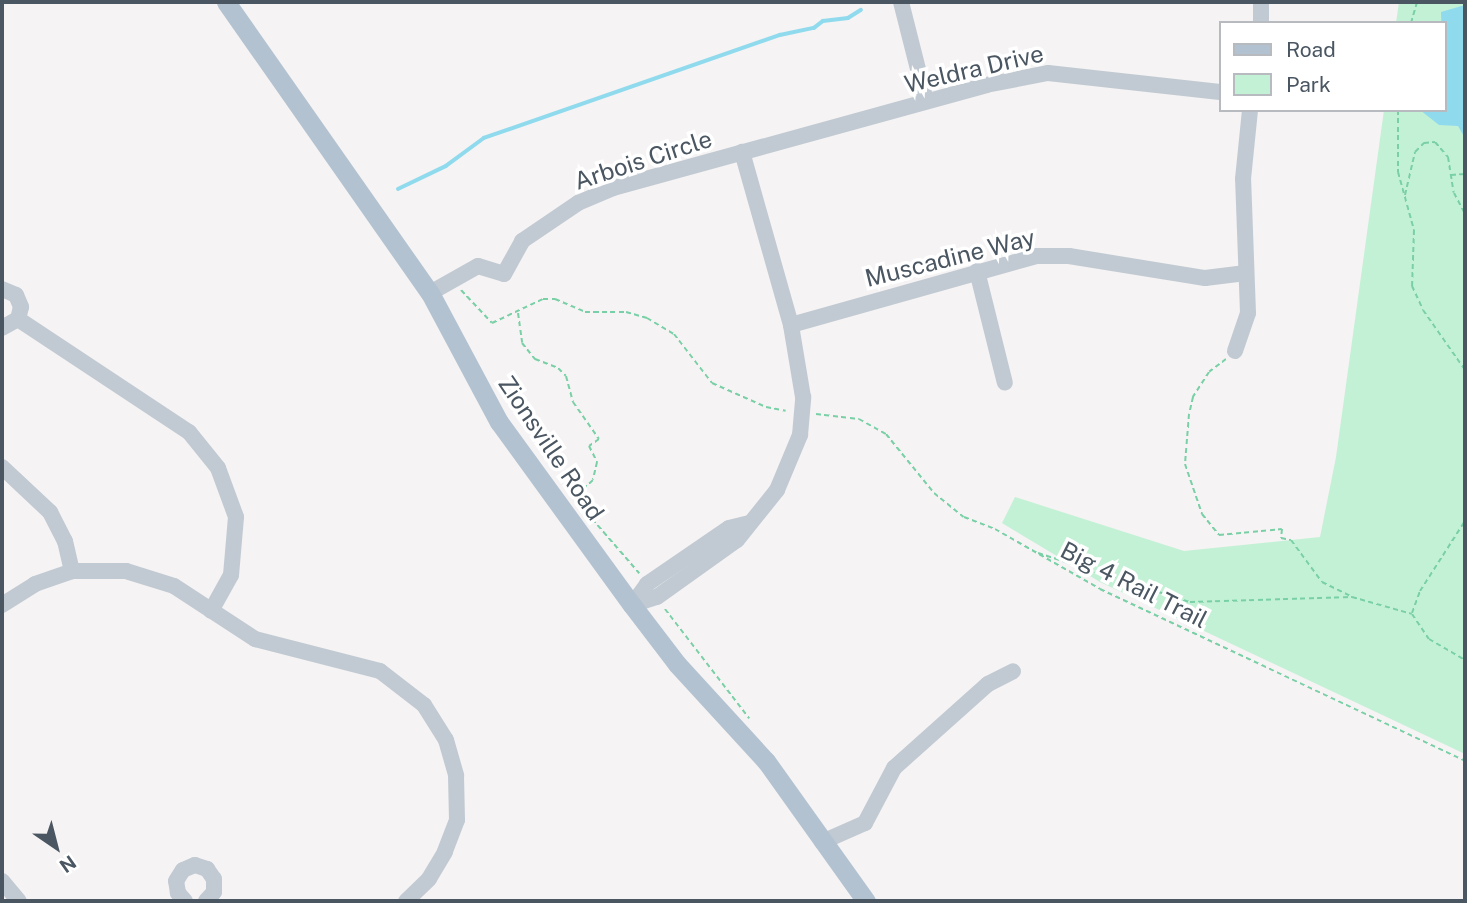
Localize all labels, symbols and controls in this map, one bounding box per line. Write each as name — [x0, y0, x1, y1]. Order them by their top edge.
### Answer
legend — [1218, 21, 1446, 112]
text: Road — [1286, 37, 1336, 62]
street label: Weldra Drive — [902, 39, 1046, 99]
text: Park — [1286, 72, 1331, 97]
street label: Arbois Circle — [570, 124, 716, 196]
street label: Muscadine Way — [862, 223, 1038, 293]
street label: Zionsville Road — [492, 370, 610, 526]
street label: Big 4 Rail Trail — [1056, 536, 1212, 634]
north arrow — [21, 812, 91, 882]
text: N — [56, 851, 80, 877]

